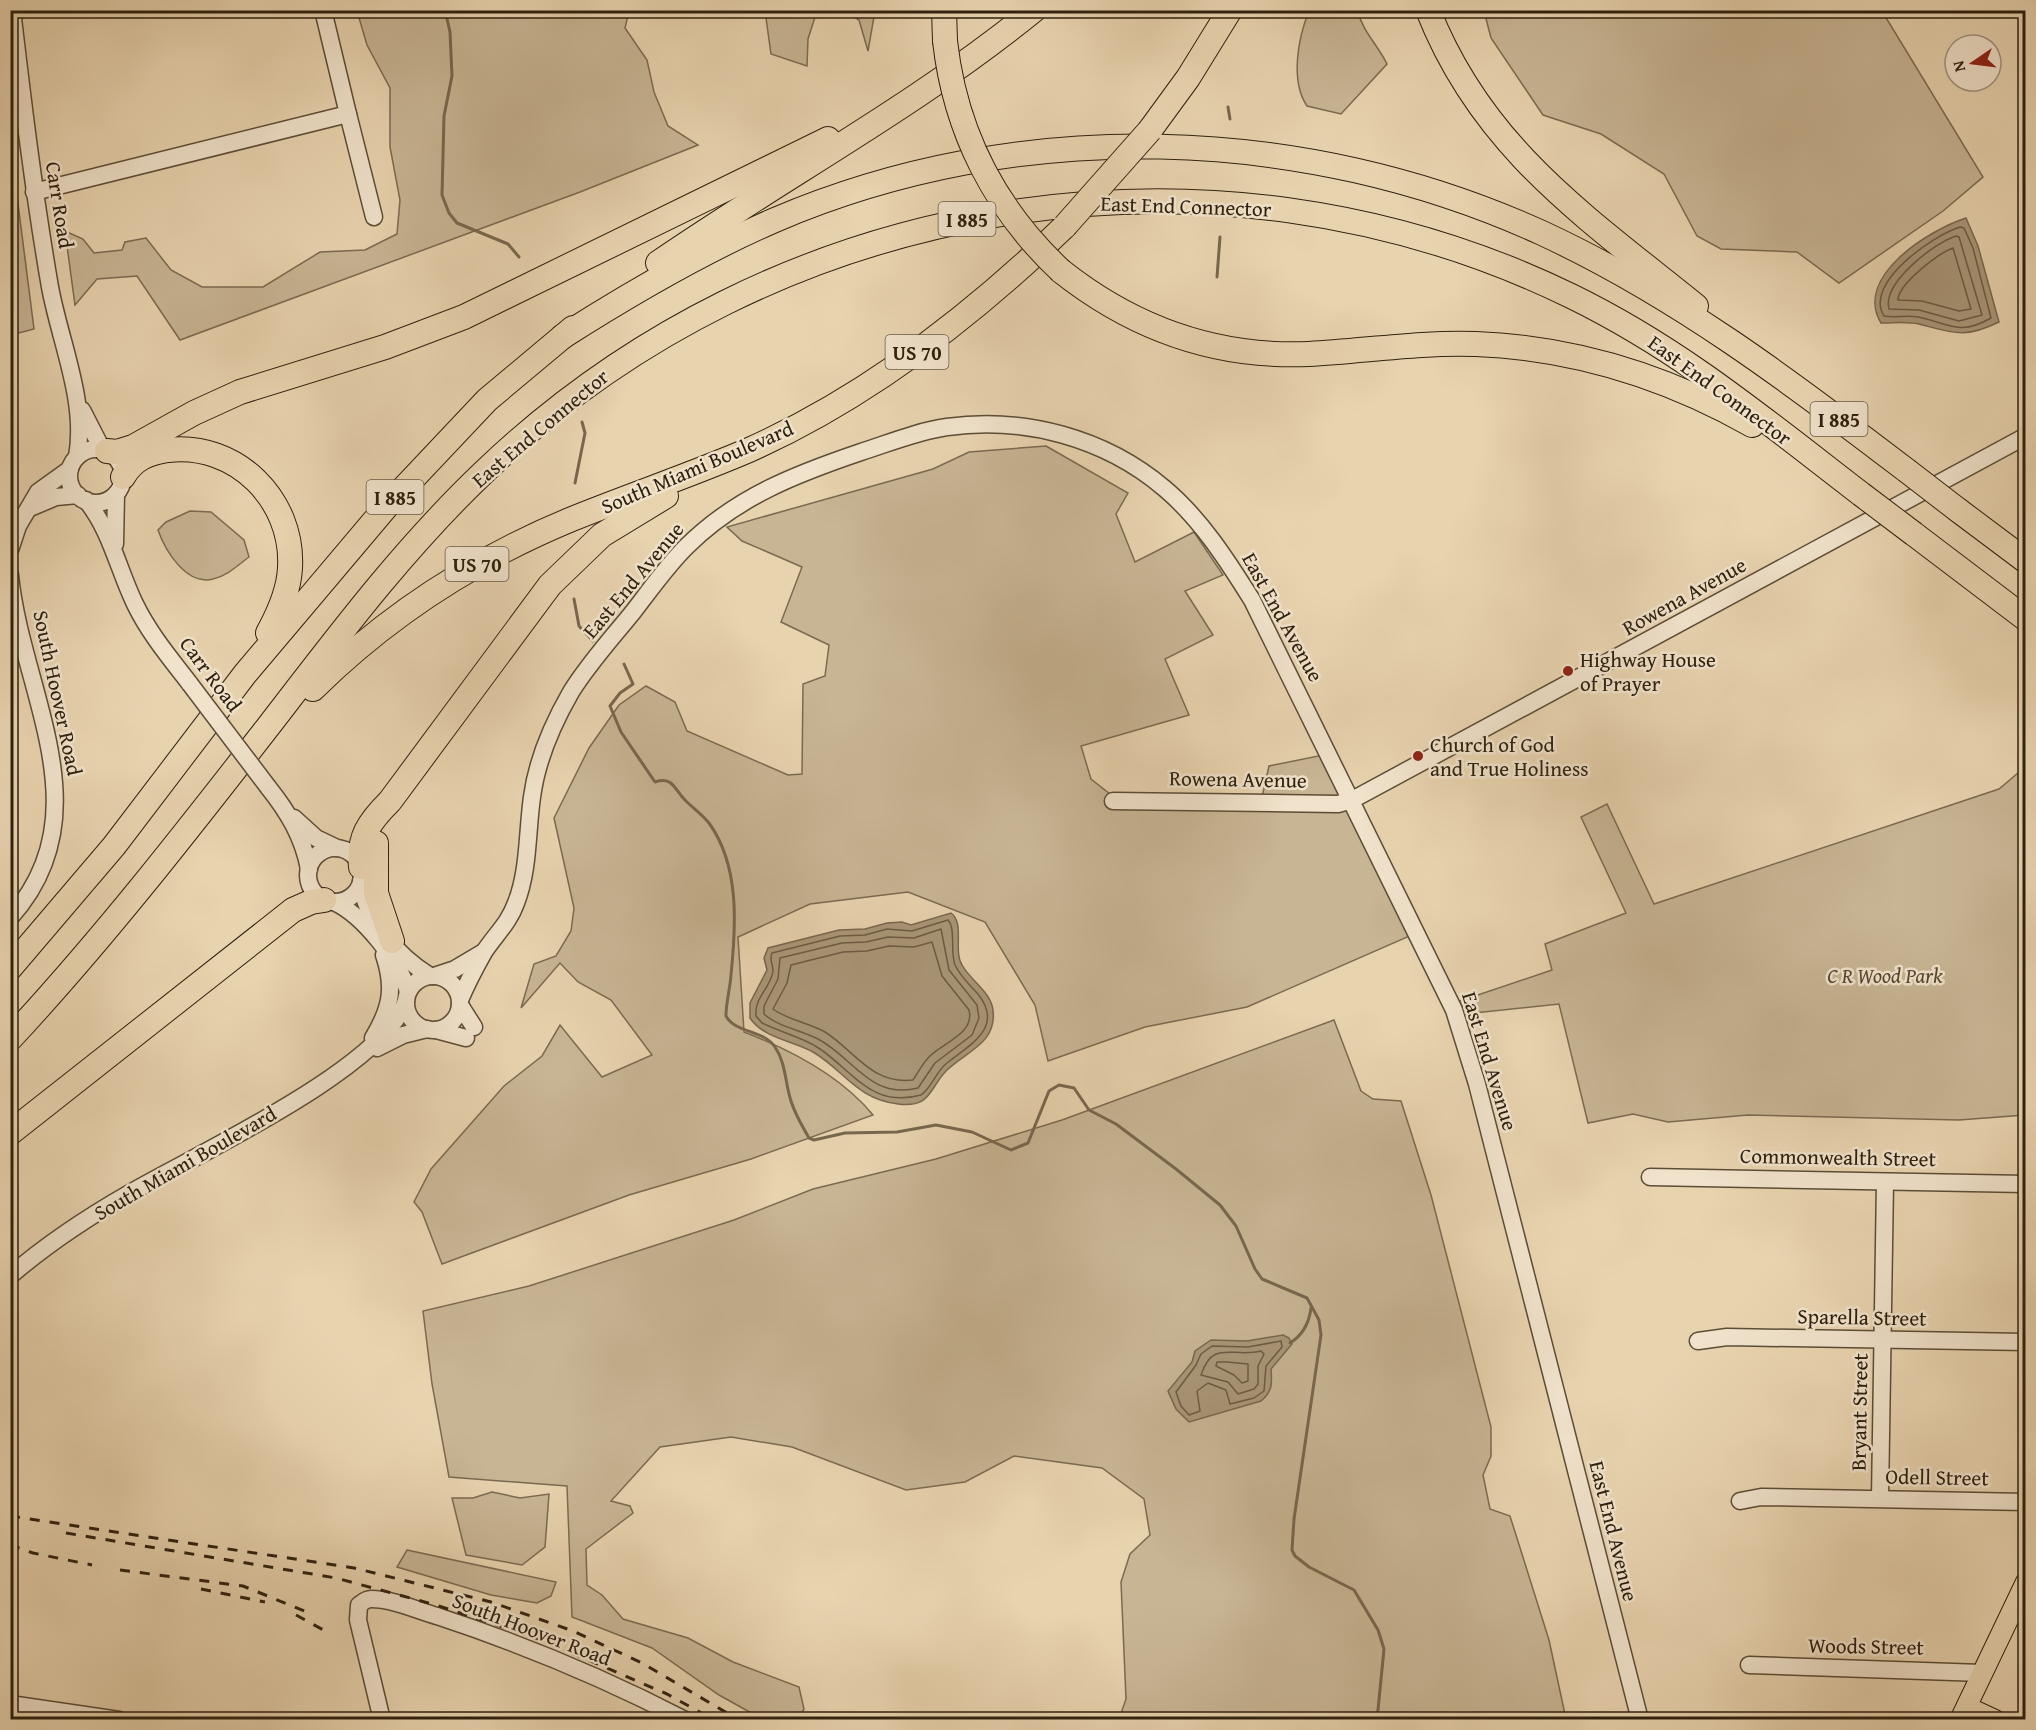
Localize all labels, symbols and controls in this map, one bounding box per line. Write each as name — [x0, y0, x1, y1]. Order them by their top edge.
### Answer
north arrow — [1943, 33, 2003, 93]
text: N — [1945, 58, 1971, 75]
street label: Carr Road — [38, 160, 82, 251]
street label: East End Connector — [1100, 188, 1272, 224]
road number: I 885 — [938, 202, 996, 236]
street label: East End Connector — [1642, 327, 1798, 453]
road number: US 70 — [886, 335, 948, 369]
street label: East End Connector — [465, 361, 616, 495]
road number: I 885 — [1810, 402, 1868, 436]
street label: South Miami Boulevard — [596, 412, 799, 522]
road number: I 885 — [366, 480, 424, 514]
street label: East End Avenue — [575, 515, 691, 645]
road number: US 70 — [446, 547, 508, 581]
street label: East End Avenue — [1235, 547, 1331, 687]
street label: Rowena Avenue — [1616, 549, 1752, 643]
street label: South Hoover Road — [25, 608, 91, 779]
street label: Carr Road — [172, 630, 250, 719]
place label: Highway House of Prayer — [1580, 644, 1716, 699]
marker: Highway House of Prayer — [1561, 664, 1575, 678]
place label: Church of God and True Holiness — [1430, 729, 1589, 784]
marker: Church of God and True Holiness — [1411, 749, 1425, 763]
street label: Rowena Avenue — [1169, 762, 1307, 796]
park label: C R Wood Park — [1827, 960, 1943, 991]
street label: East End Avenue — [1454, 988, 1526, 1134]
street label: South Miami Boulevard — [88, 1098, 283, 1228]
street label: Commonwealth Street — [1740, 1140, 1937, 1174]
street label: Sparella Street — [1797, 1300, 1927, 1334]
street label: Bryant Street — [1842, 1352, 1876, 1471]
street label: East End Avenue — [1582, 1458, 1646, 1605]
street label: Odell Street — [1885, 1461, 1990, 1493]
street label: South Hoover Road — [448, 1584, 617, 1674]
street label: Woods Street — [1808, 1629, 1925, 1663]

